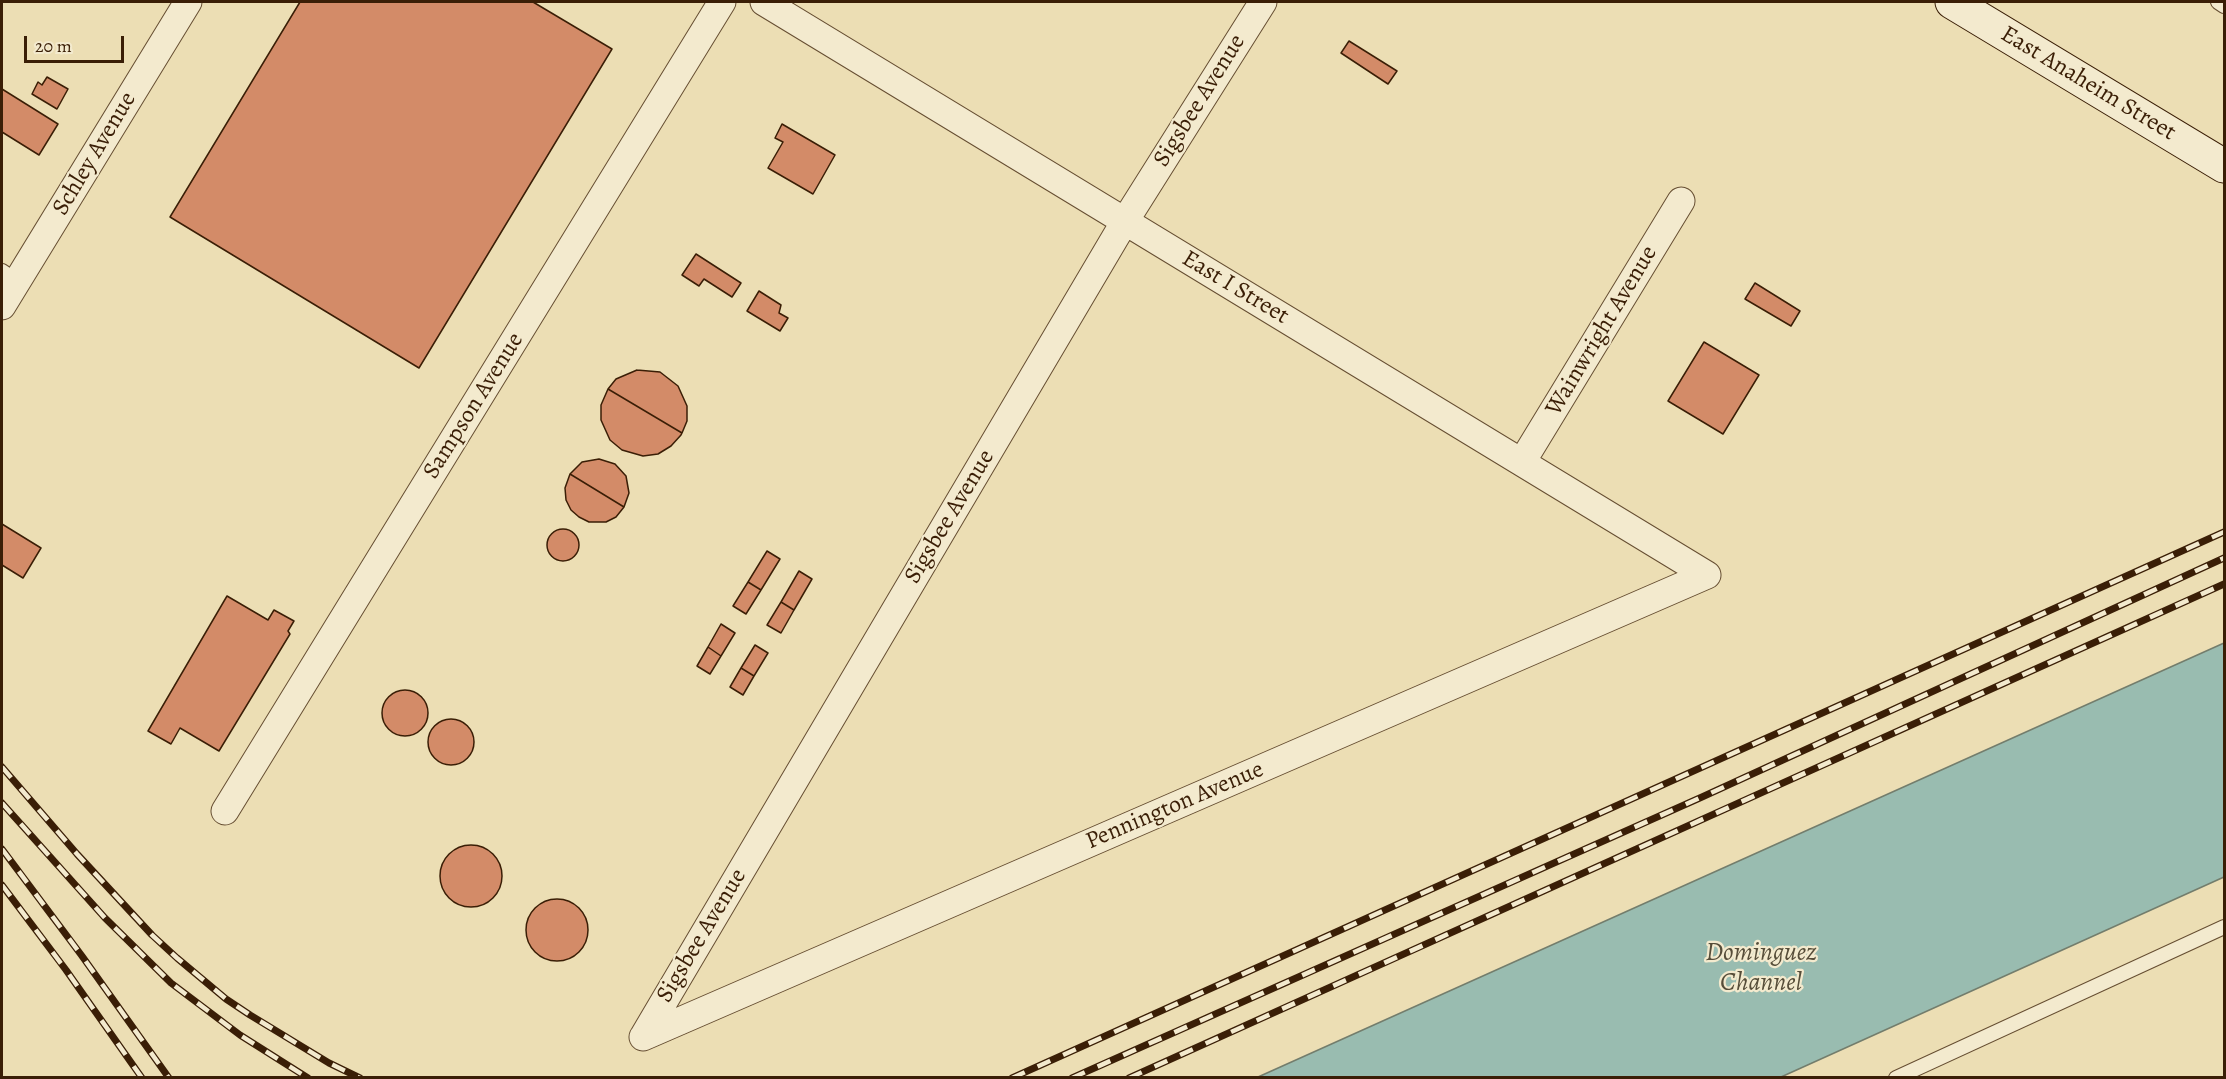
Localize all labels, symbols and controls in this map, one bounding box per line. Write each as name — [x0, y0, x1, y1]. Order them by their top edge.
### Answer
street label: East Anaheim Street — [1995, 20, 2181, 148]
scale bar — [27, 24, 128, 62]
street label: Sigsbee Avenue — [1148, 29, 1252, 173]
text: 20 m — [35, 34, 72, 58]
street label: Schley Avenue — [47, 87, 143, 221]
street label: Wainwright Avenue — [1540, 241, 1664, 421]
street label: East I Street — [1176, 245, 1294, 331]
street label: Sampson Avenue — [418, 328, 530, 484]
street label: Sigsbee Avenue — [899, 445, 1001, 589]
street label: Pennington Avenue — [1082, 756, 1268, 856]
street label: Sigsbee Avenue — [651, 864, 753, 1008]
water label: Dominguez Channel — [1706, 938, 1816, 1000]

